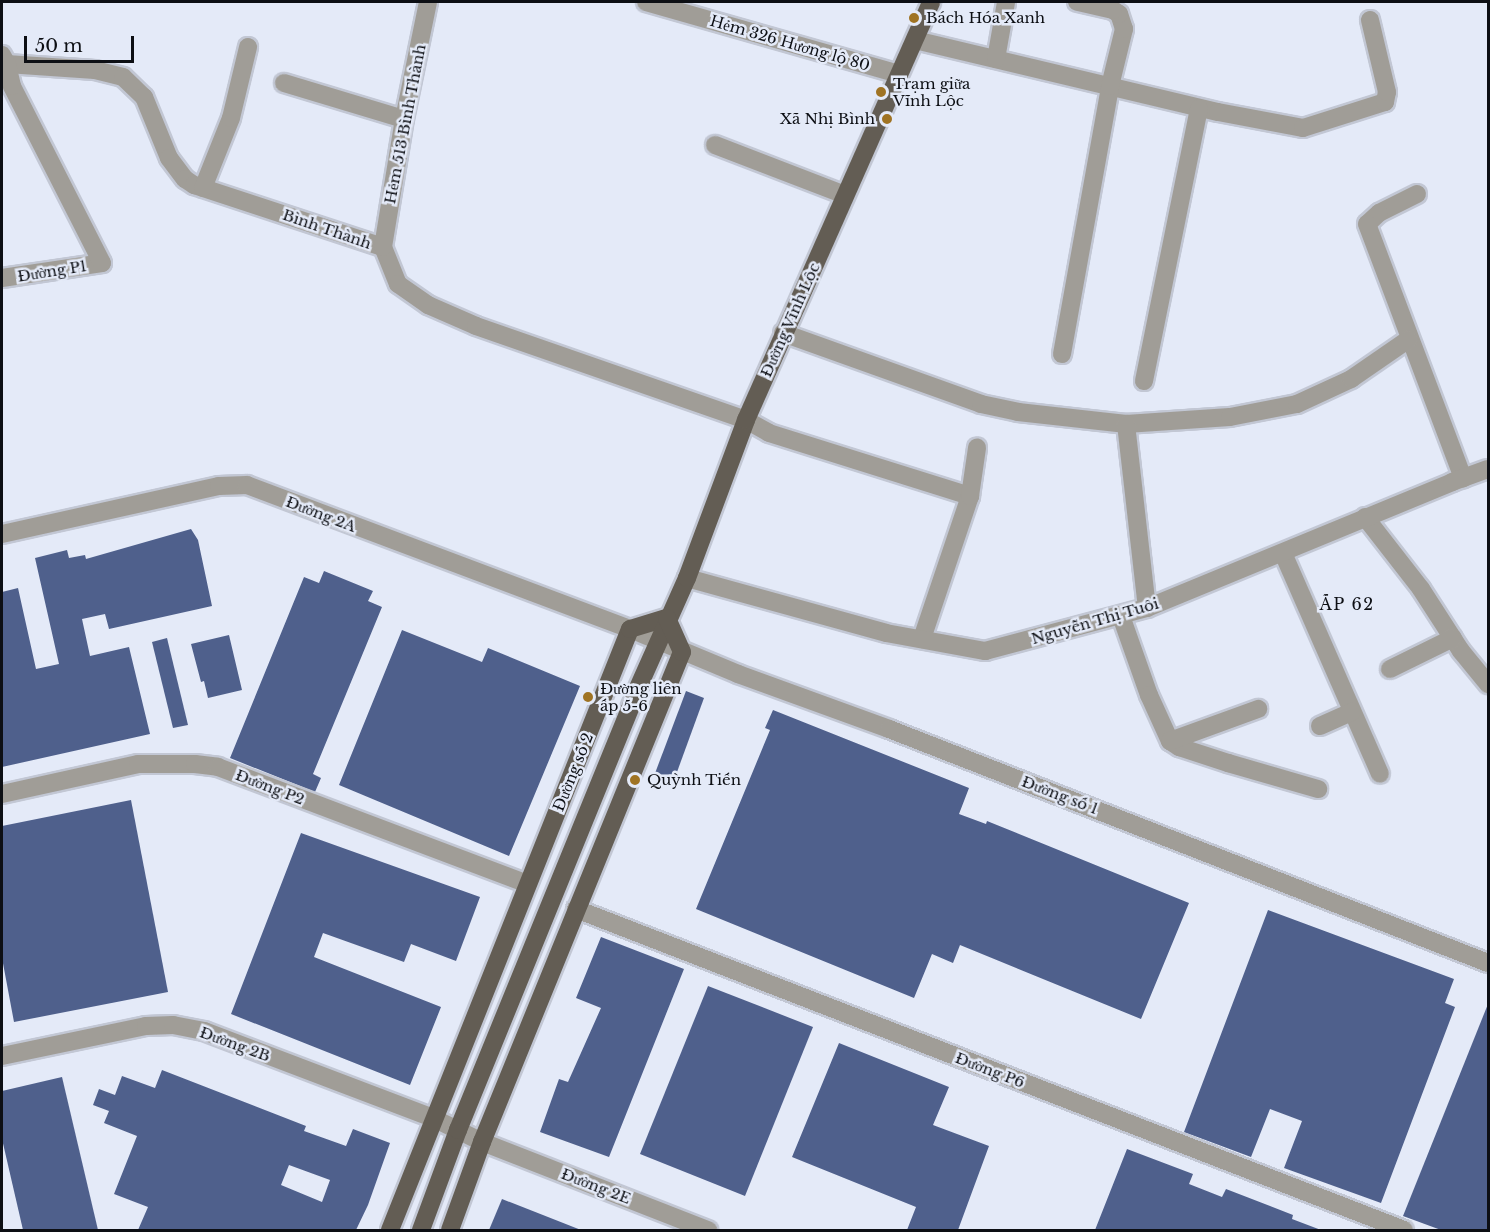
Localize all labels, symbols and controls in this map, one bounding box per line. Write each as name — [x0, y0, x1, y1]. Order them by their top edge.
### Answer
place label: Bách Hóa Xanh — [926, 9, 1046, 27]
marker: Bách Hóa Xanh — [907, 11, 921, 25]
street label: Hẻm 326 Hương lộ 80 — [708, 12, 872, 74]
scale bar — [27, 24, 136, 62]
text: 50 m — [35, 35, 83, 57]
street label: Hẻm 513 Bình Thành — [381, 42, 429, 206]
place label: Trạm giữa Vĩnh Lộc — [893, 74, 970, 109]
marker: Trạm giữa Vĩnh Lộc — [874, 85, 888, 99]
place label: Xã Nhị Bình — [780, 110, 875, 128]
marker: Xã Nhị Bình — [880, 112, 894, 126]
street label: Bình Thành — [280, 205, 374, 253]
street label: Đường P1 — [16, 257, 88, 285]
street label: Đường Vĩnh Lộc — [757, 260, 823, 380]
street label: Đường 2A — [283, 492, 359, 536]
street label: Nguyễn Thị Tuôi — [1029, 594, 1161, 648]
district label: ẤP 62 — [1319, 594, 1375, 614]
place label: Đường liên ấp 5-6 — [600, 679, 682, 714]
marker: Đường liên ấp 5-6 — [581, 690, 595, 704]
street label: Đường số 2 — [549, 730, 597, 814]
street label: Đường P2 — [233, 766, 307, 808]
place label: Quỳnh Tiến — [647, 771, 741, 789]
street label: Đường số 1 — [1019, 772, 1101, 818]
marker: Quỳnh Tiến — [628, 773, 642, 787]
street label: Đường 2B — [197, 1023, 273, 1065]
street label: Đường P6 — [953, 1049, 1027, 1091]
street label: Đường 2E — [559, 1165, 633, 1207]

